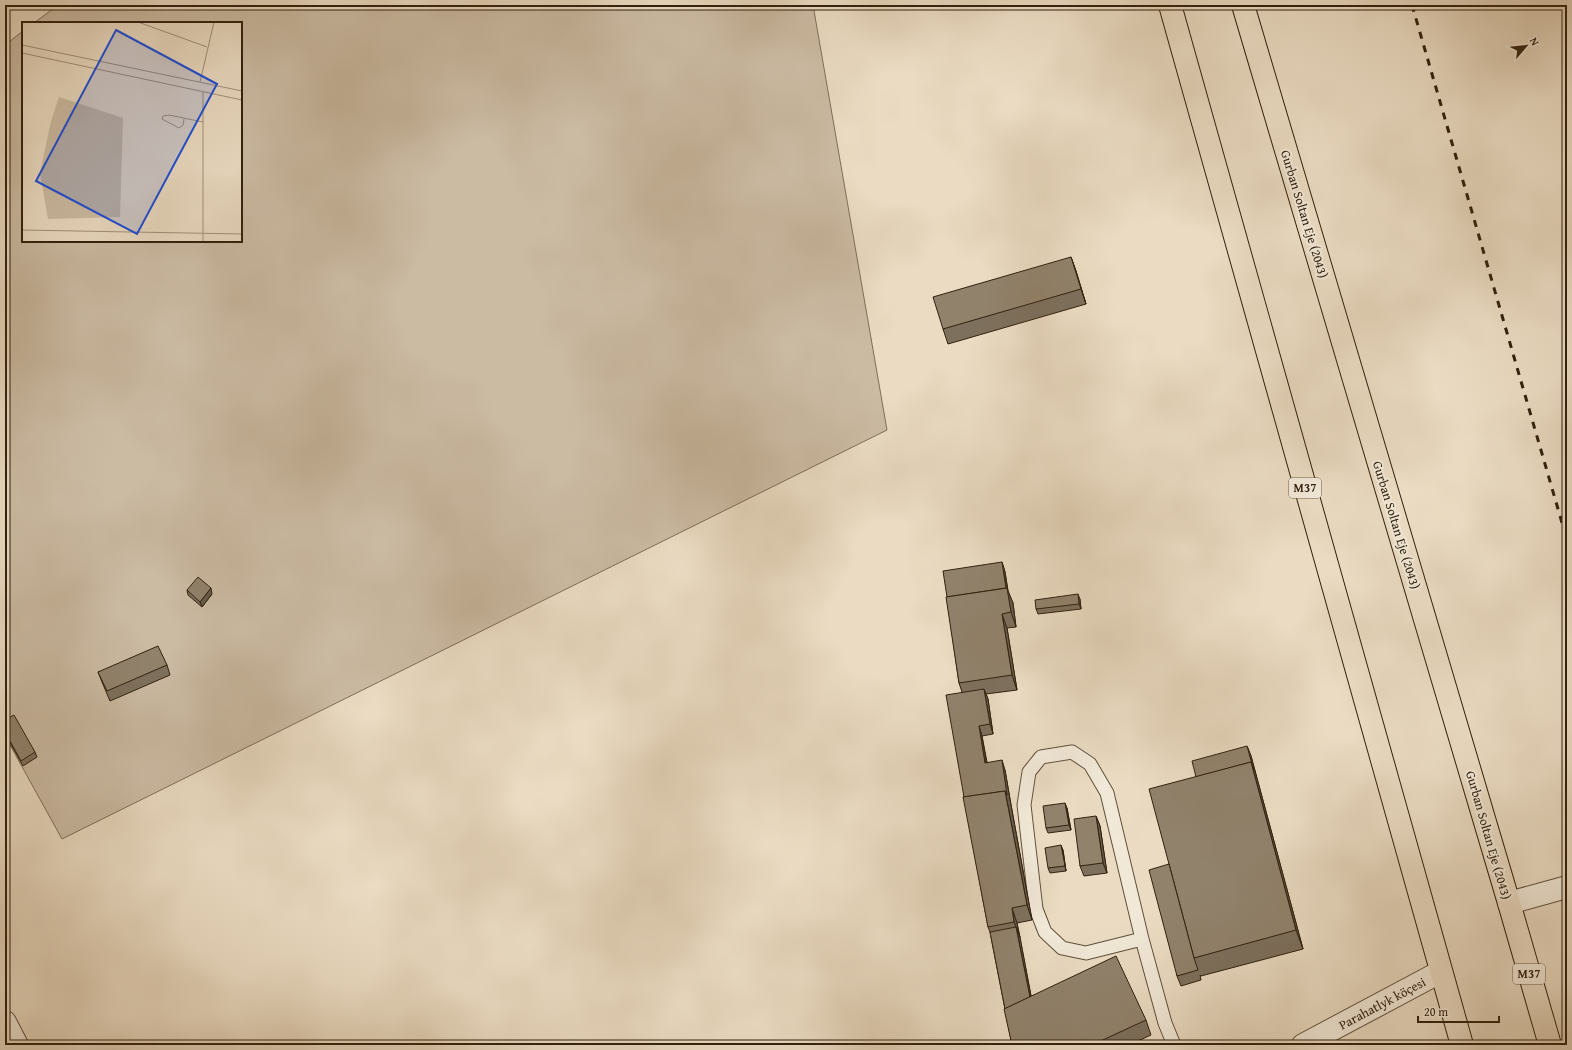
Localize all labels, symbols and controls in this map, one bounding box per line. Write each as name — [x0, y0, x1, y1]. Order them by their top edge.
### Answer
inset map — [22, 22, 242, 242]
north arrow — [1506, 26, 1546, 66]
text: N — [1526, 34, 1544, 49]
street label: Gurban Soltan Eje (2043) — [1276, 148, 1333, 281]
street label: Gurban Soltan Eje (2043) — [1368, 459, 1425, 592]
road number: M37 — [1289, 478, 1321, 498]
street label: Gurban Soltan Eje (2043) — [1461, 769, 1516, 902]
road number: M37 — [1513, 964, 1545, 984]
street label: Parahatlyk köçesi — [1335, 972, 1429, 1034]
scale bar — [1418, 998, 1499, 1024]
text: 20 m — [1424, 1003, 1448, 1020]

